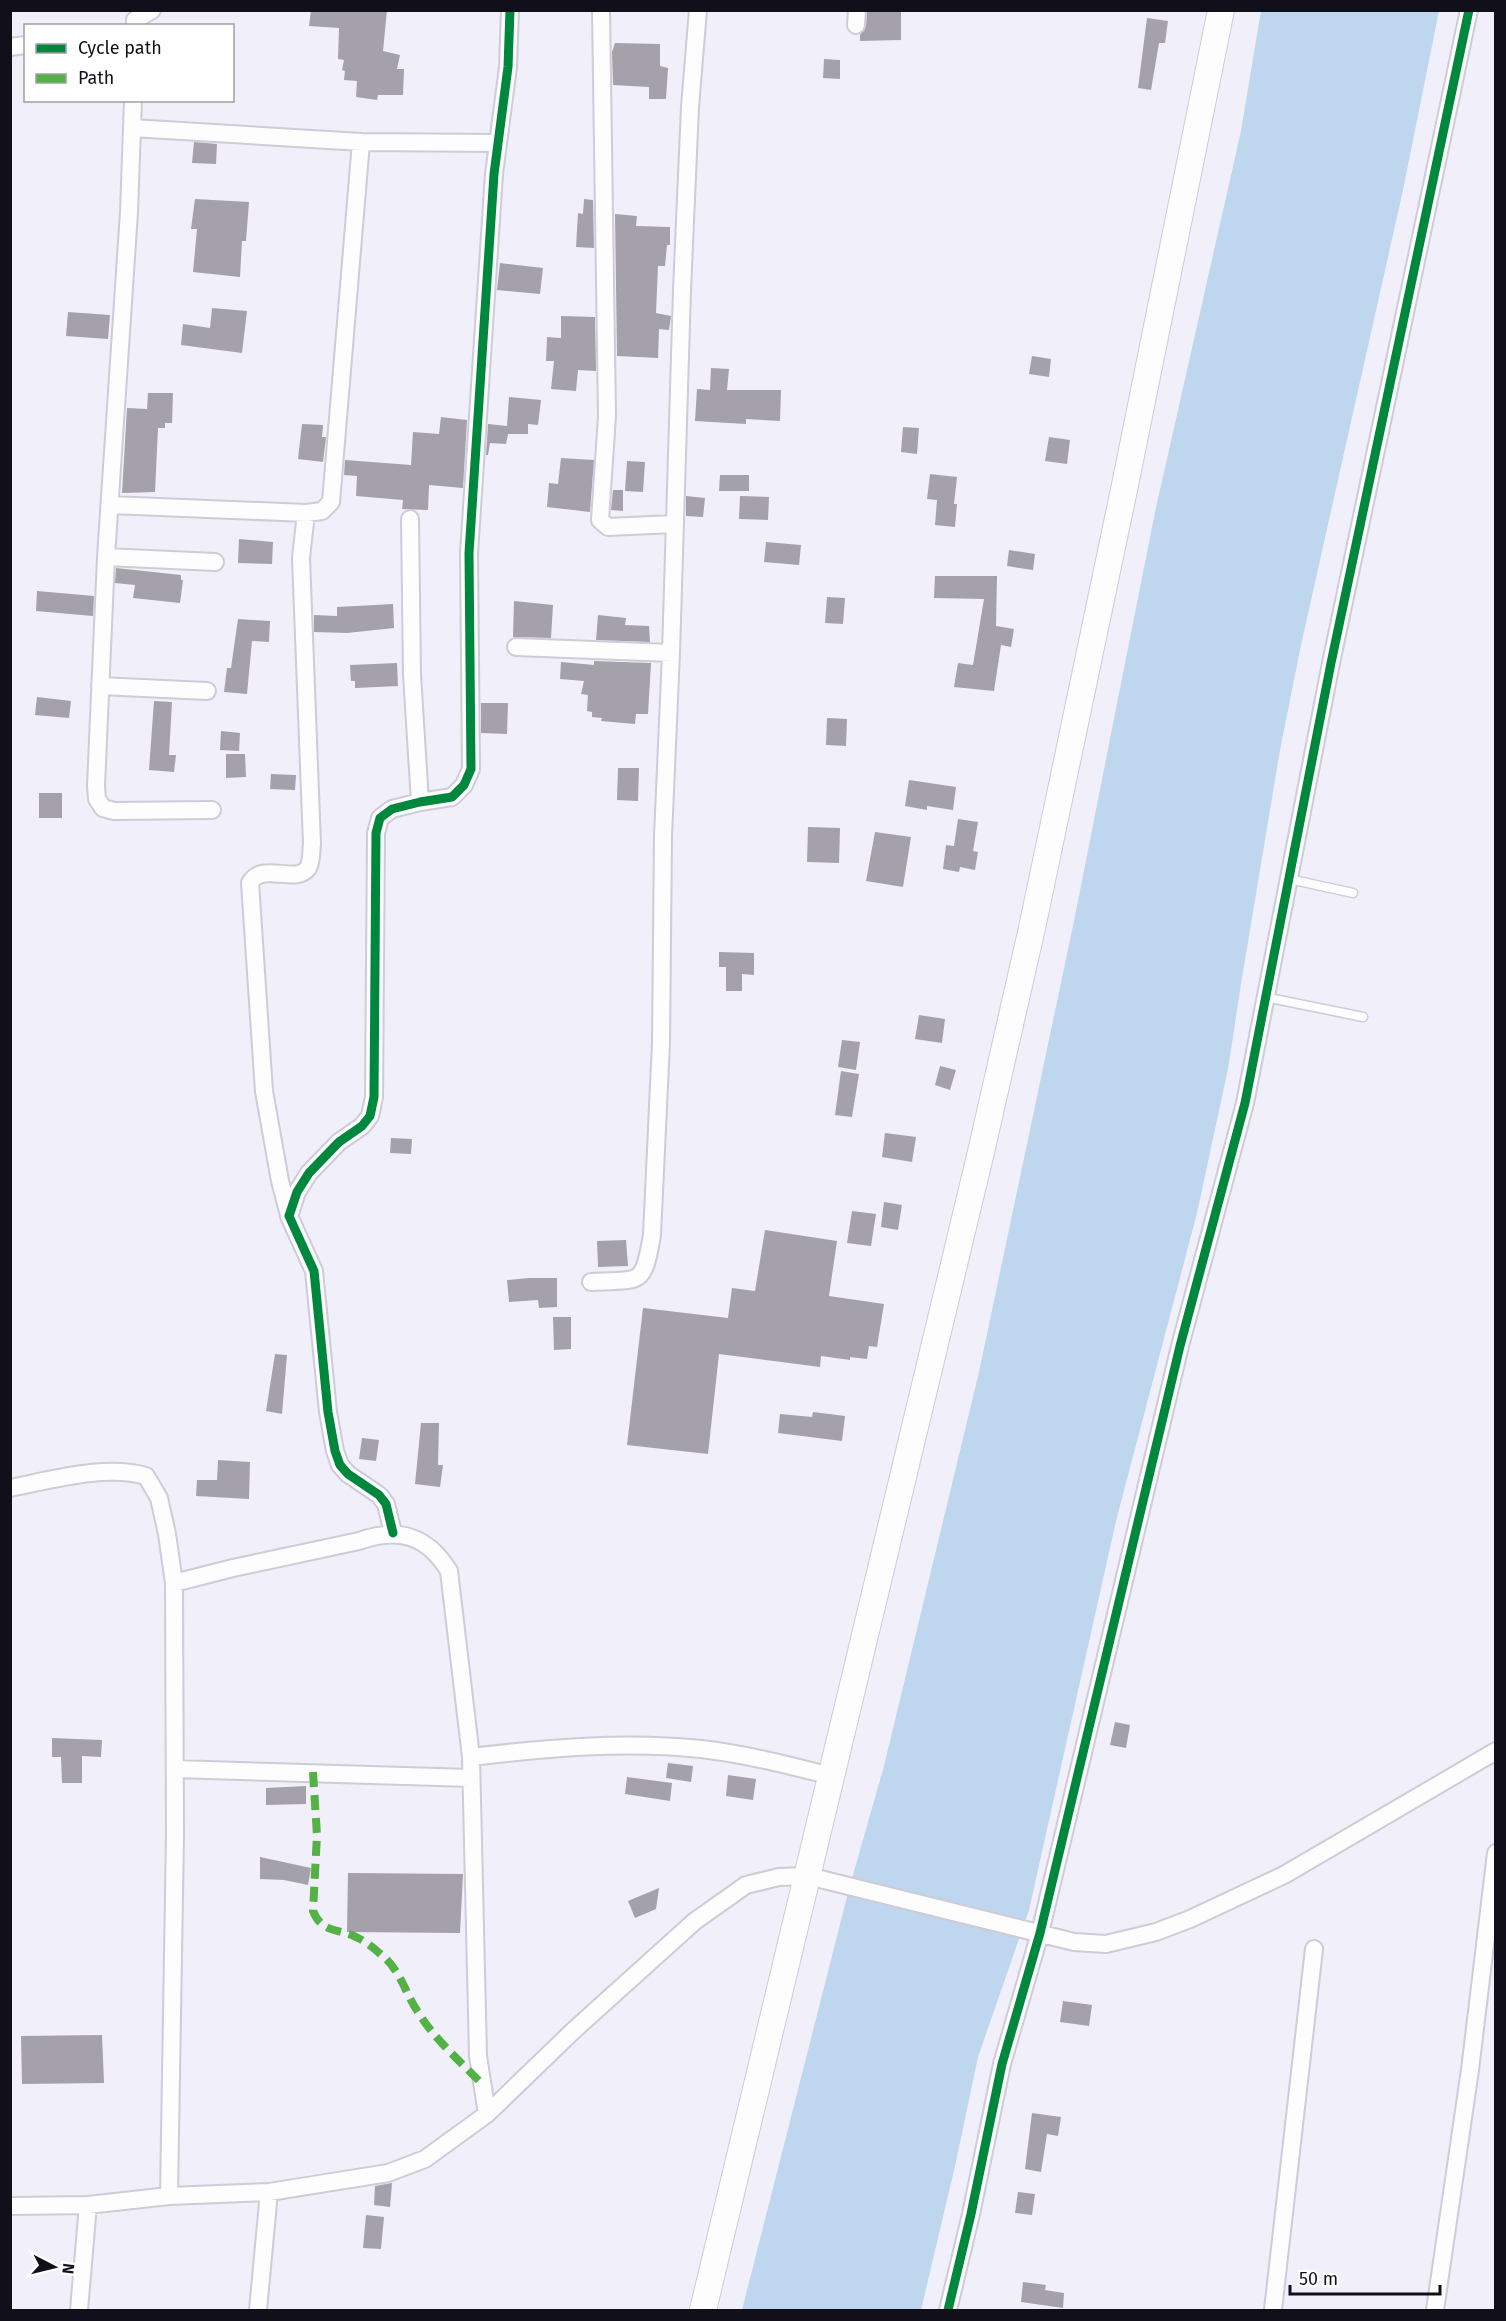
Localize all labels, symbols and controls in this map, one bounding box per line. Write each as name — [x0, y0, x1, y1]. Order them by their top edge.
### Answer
legend — [24, 24, 234, 102]
text: Cycle path — [78, 37, 162, 59]
text: Path — [78, 67, 114, 89]
north arrow — [24, 2237, 84, 2297]
scale bar — [1290, 2258, 1440, 2296]
text: N — [58, 2262, 78, 2275]
text: 50 m — [1299, 2268, 1338, 2290]

